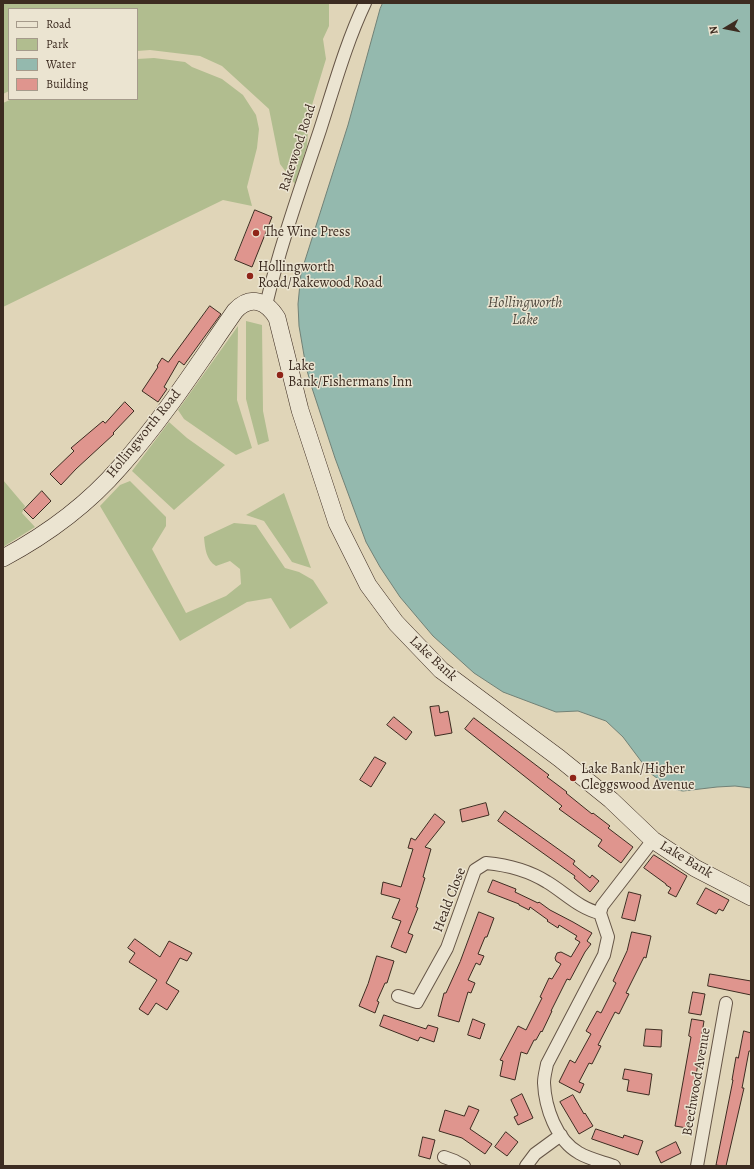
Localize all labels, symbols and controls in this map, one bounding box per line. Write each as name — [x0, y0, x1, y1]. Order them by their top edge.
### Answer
legend — [8, 8, 138, 100]
north arrow — [706, 8, 746, 48]
text: Road — [46, 16, 71, 32]
text: N — [706, 25, 722, 35]
text: Park — [46, 36, 69, 52]
text: Water — [46, 56, 76, 72]
text: Building — [46, 76, 88, 92]
street label: Rakewood Road — [276, 102, 320, 194]
place label: The Wine Press — [264, 225, 350, 241]
marker: The Wine Press — [251, 228, 261, 238]
place label: Hollingworth Road/Rakewood Road — [258, 260, 383, 292]
marker: Hollingworth Road/Rakewood Road — [245, 271, 255, 281]
water label: Hollingworth Lake — [488, 294, 562, 329]
place label: Lake Bank/Fishermans Inn — [288, 359, 412, 392]
marker: Lake Bank/Fishermans Inn — [275, 370, 285, 380]
street label: Hollingworth Road — [103, 386, 185, 482]
street label: Lake Bank — [406, 633, 460, 685]
place label: Lake Bank/Higher Cleggswood Avenue — [581, 762, 695, 794]
marker: Lake Bank/Higher Cleggswood Avenue — [568, 773, 578, 783]
street label: Lake Bank — [656, 838, 716, 882]
street label: Heald Close — [430, 865, 470, 935]
street label: Beechwood Avenue — [679, 1027, 715, 1137]

